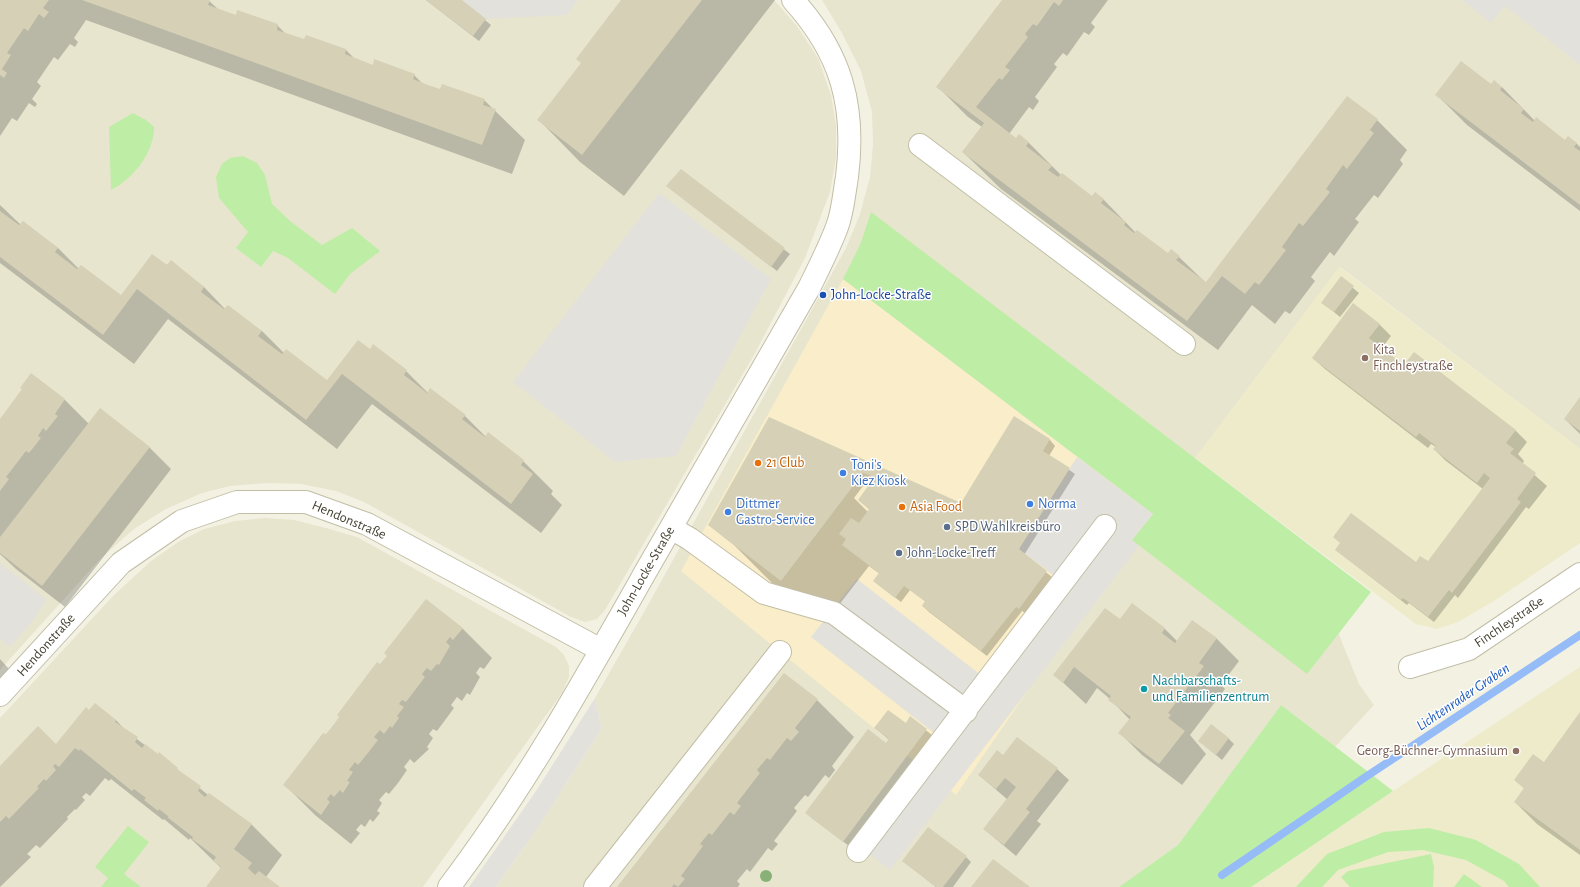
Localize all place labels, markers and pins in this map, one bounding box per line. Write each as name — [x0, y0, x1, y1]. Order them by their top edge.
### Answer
place label: John-Locke-Straße — [831, 287, 931, 303]
marker: John-Locke-Straße — [818, 290, 828, 300]
place label: Kita Finchleystraße — [1373, 342, 1453, 374]
marker: Kita Finchleystraße — [1360, 353, 1370, 363]
place label: 21 Club — [766, 455, 805, 471]
place label: Toni's Kiez Kiosk — [851, 457, 906, 490]
marker: 21 Club — [753, 458, 763, 468]
marker: Toni's Kiez Kiosk — [838, 468, 848, 478]
place label: Dittmer Gastro-Service — [736, 496, 815, 528]
place label: Norma — [1038, 496, 1076, 512]
place label: Asia Food — [910, 499, 962, 515]
marker: Norma — [1025, 499, 1035, 509]
marker: Asia Food — [897, 502, 907, 512]
marker: Dittmer Gastro-Service — [723, 507, 733, 517]
place label: SPD Wahlkreisbüro — [955, 519, 1061, 535]
marker: SPD Wahlkreisbüro — [942, 522, 952, 532]
place label: John-Locke-Treff — [907, 545, 995, 561]
marker: John-Locke-Treff — [894, 548, 904, 558]
place label: Nachbarschafts- und Familienzentrum — [1152, 673, 1269, 706]
marker: Nachbarschafts- und Familienzentrum — [1139, 684, 1149, 694]
place label: Georg-Büchner-Gymnasium — [1357, 743, 1508, 759]
marker: Georg-Büchner-Gymnasium — [1511, 746, 1521, 756]

